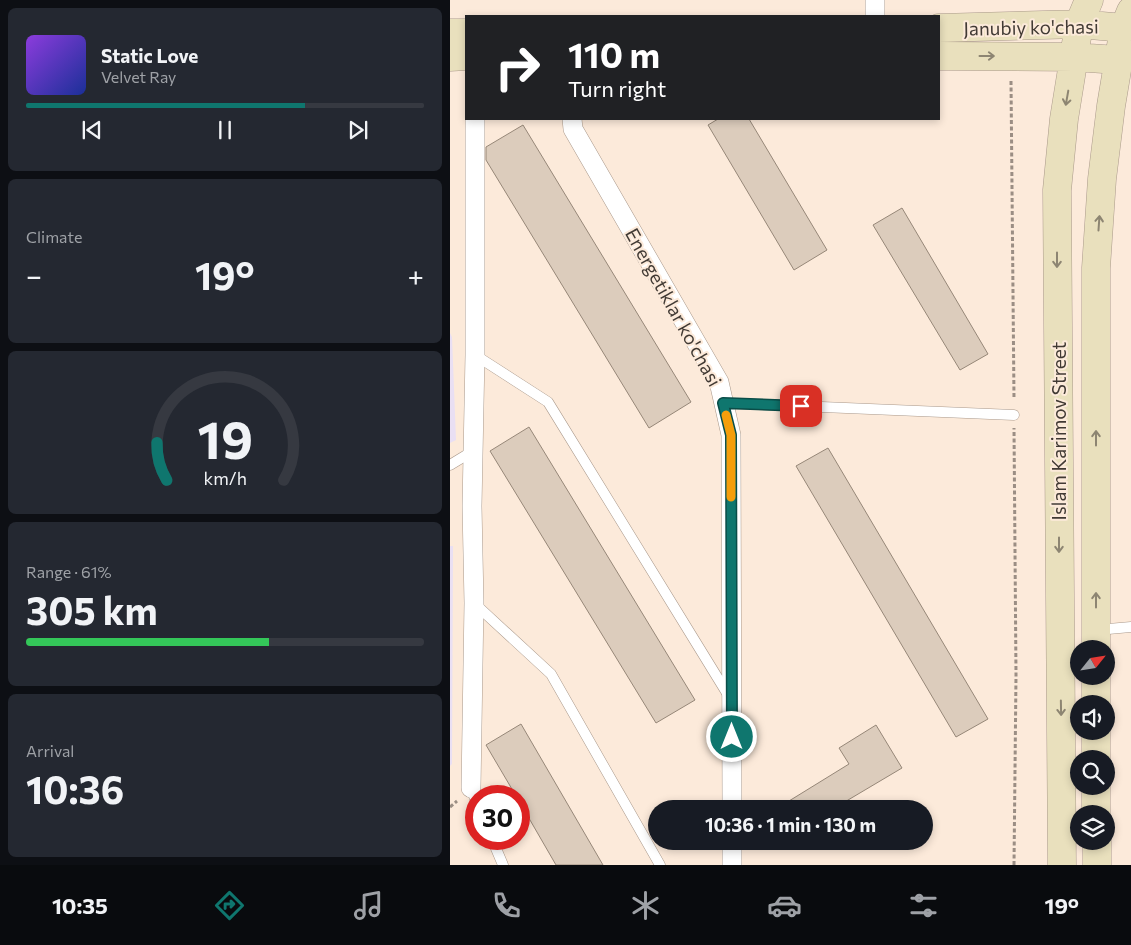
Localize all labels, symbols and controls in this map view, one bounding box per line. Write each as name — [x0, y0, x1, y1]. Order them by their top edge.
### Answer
street label: Janubiy ko'chasi — [963, 14, 1099, 40]
text: 110 m — [568, 32, 660, 75]
icon: right — [485, 35, 550, 100]
text: Static Love — [101, 44, 198, 67]
one-way arrow — [979, 51, 995, 61]
text: Velvet Ray — [101, 67, 176, 86]
text: Turn right — [568, 75, 666, 102]
one-way arrow — [1062, 90, 1072, 106]
icon: previous — [78, 116, 106, 144]
icon: pause — [211, 116, 239, 144]
icon: next — [344, 116, 372, 144]
one-way arrow — [1095, 215, 1104, 231]
street label: Energetiklar ko'chasi — [621, 224, 727, 390]
text: Climate — [26, 227, 82, 246]
text: 19° — [195, 251, 255, 298]
one-way arrow — [1052, 252, 1062, 268]
text: − — [26, 258, 42, 292]
text: + — [408, 258, 424, 292]
street label: Islam Karimov Street — [1047, 341, 1070, 520]
pin — [780, 385, 822, 427]
icon: arrive — [787, 392, 815, 420]
text: 19 — [197, 406, 253, 470]
one-way arrow — [1091, 430, 1101, 446]
text: km/h — [203, 467, 247, 489]
one-way arrow — [1054, 536, 1064, 553]
text: Range · 61% — [26, 562, 112, 581]
text: 305 km — [26, 586, 158, 633]
one-way arrow — [1091, 592, 1101, 608]
north arrow — [1070, 640, 1115, 685]
map controls — [1070, 640, 1115, 850]
button: sound — [1070, 695, 1115, 740]
one-way arrow — [1056, 699, 1066, 715]
position arrow — [705, 710, 757, 762]
text: Arrival — [26, 741, 74, 760]
button: search — [1070, 750, 1115, 795]
text: 10:36 — [26, 765, 124, 812]
speed limit sign: 30 — [465, 785, 530, 850]
button: layers — [1070, 805, 1115, 850]
text: 10:36 · 1 min · 130 m — [705, 813, 876, 836]
icon: directions — [212, 888, 247, 923]
icon: music — [351, 888, 386, 923]
icon: phone — [489, 888, 524, 923]
icon: climate — [628, 888, 663, 923]
icon: car — [767, 888, 802, 923]
icon: filters — [906, 888, 941, 923]
text: 10:35 — [52, 892, 108, 919]
text: 19° — [1045, 892, 1079, 919]

